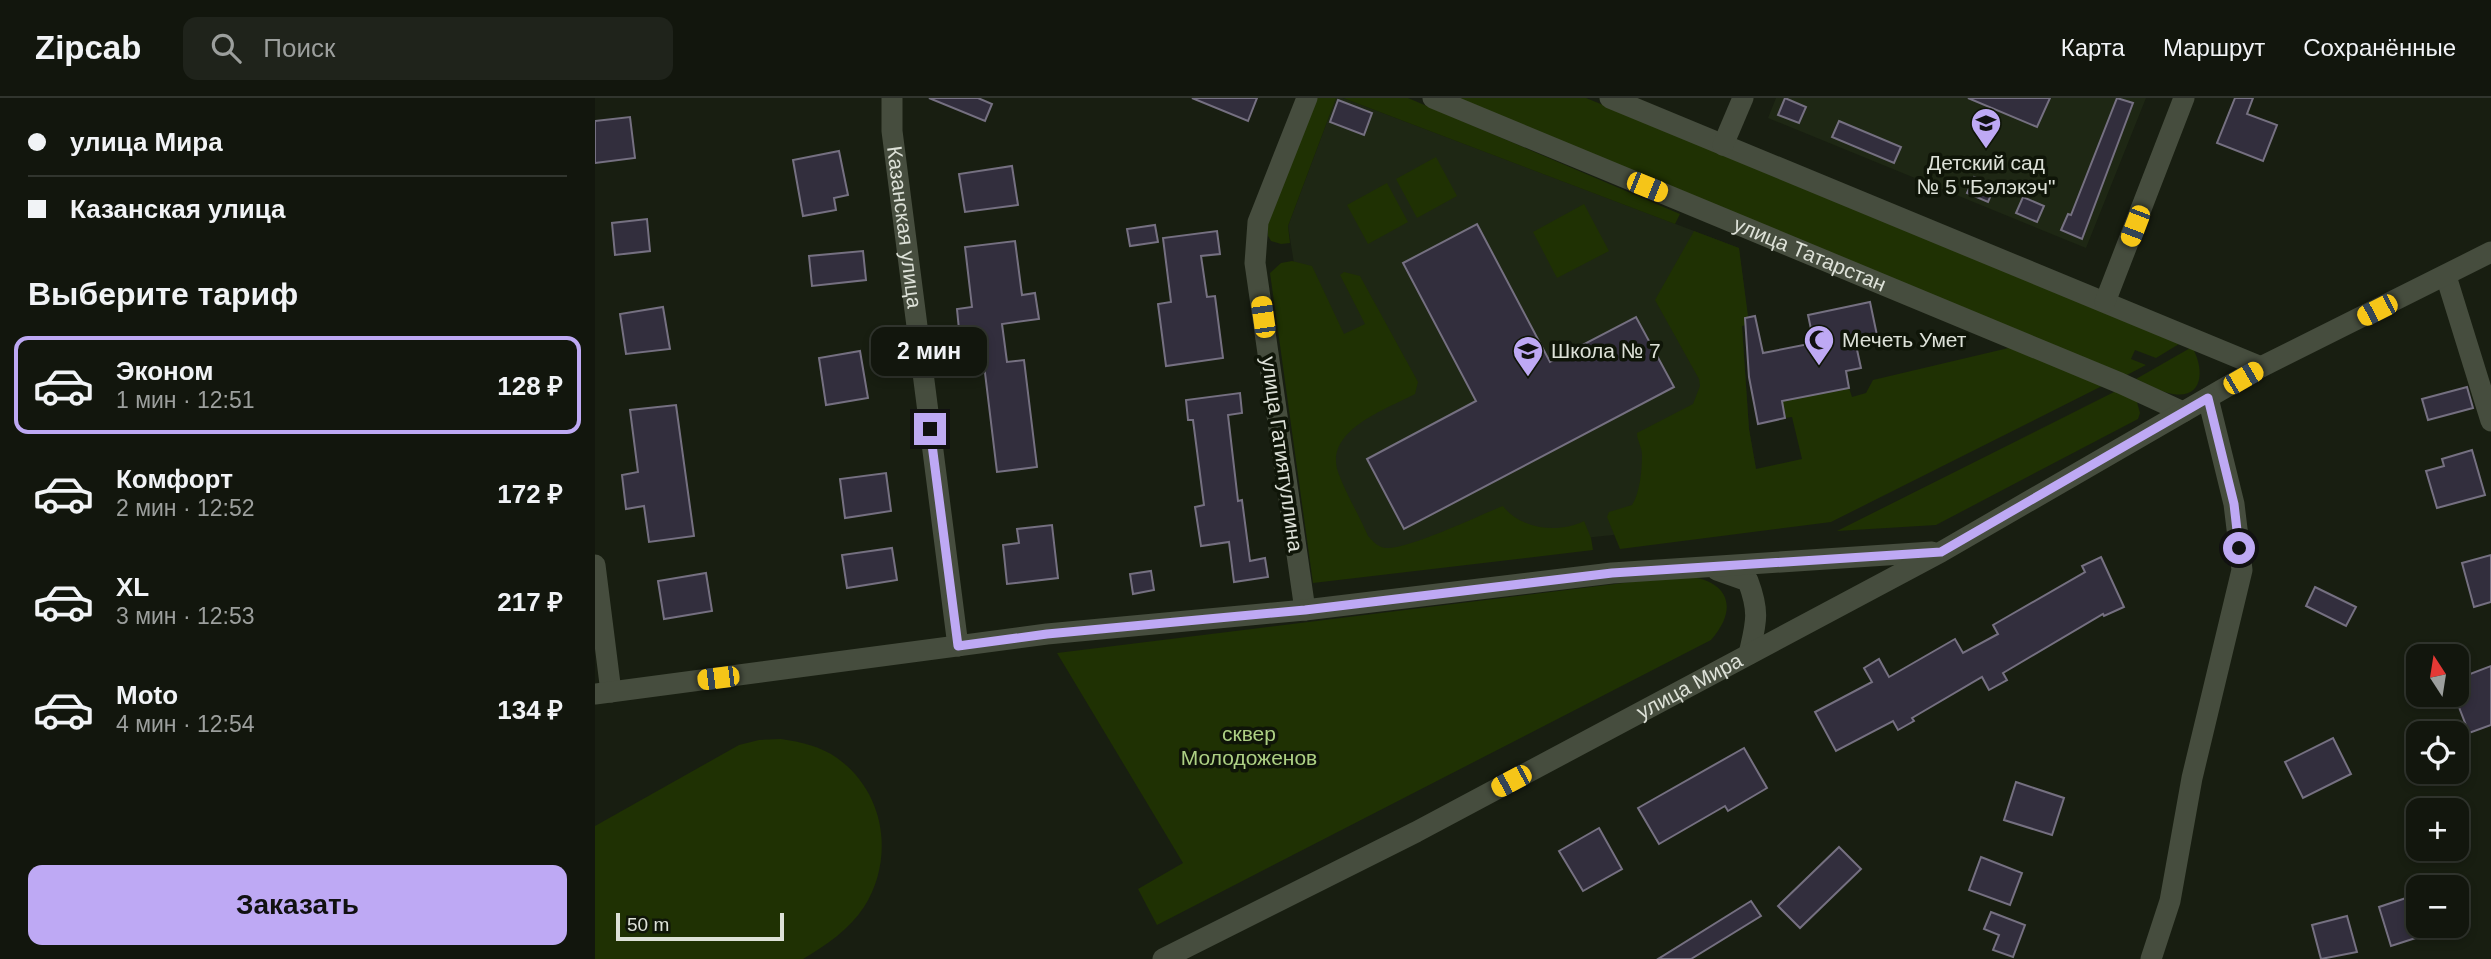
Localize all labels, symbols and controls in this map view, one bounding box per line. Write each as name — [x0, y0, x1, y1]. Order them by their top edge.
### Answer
search box — [183, 17, 673, 80]
text: Zipcab — [35, 29, 141, 66]
icon: search — [207, 29, 245, 67]
text: Поиск — [263, 33, 335, 63]
text: Карта — [2061, 34, 2125, 61]
text: Маршрут — [2163, 34, 2265, 61]
text: Сохранённые — [2303, 34, 2456, 61]
school or university icon: Детский сад № 5 "Бэлэкэч" — [1969, 106, 2003, 150]
text: улица Мира — [70, 127, 223, 157]
street label: Казанская улица — [883, 145, 927, 310]
place label: Детский сад № 5 "Бэлэкэч" — [1917, 151, 2055, 198]
car — [1624, 169, 1671, 205]
text: Казанская улица — [70, 194, 285, 224]
car — [2118, 203, 2153, 249]
street label: улица Татарстан — [1731, 212, 1890, 296]
text: Выберите тариф — [28, 276, 298, 312]
car — [2354, 291, 2401, 329]
car — [1250, 295, 1277, 339]
mosque icon: Мечеть Умет — [1802, 323, 1836, 367]
callout: 2 мин — [872, 328, 988, 376]
place label: Мечеть Умет — [1842, 328, 1967, 351]
school or university icon: Школа № 7 — [1511, 334, 1545, 378]
text: 2 мин — [897, 338, 961, 364]
place label: Школа № 7 — [1551, 339, 1661, 362]
icon: car — [32, 354, 95, 417]
street label: улица Гатиятуллина — [1257, 355, 1308, 553]
text: Эконом — [116, 356, 214, 386]
car — [2220, 358, 2267, 398]
text: 128 ₽ — [497, 371, 563, 401]
text: 1 мин · 12:51 — [116, 387, 255, 413]
route end — [914, 413, 946, 445]
icon: car — [32, 462, 95, 525]
text: Комфорт — [116, 464, 233, 494]
text: 172 ₽ — [497, 479, 563, 509]
text: 2 мин · 12:52 — [116, 495, 255, 521]
route start — [2223, 532, 2255, 564]
icon: car — [32, 570, 95, 633]
text: XL — [116, 572, 149, 602]
text: 217 ₽ — [497, 587, 563, 617]
text: 3 мин · 12:53 — [116, 603, 255, 629]
north arrow — [2406, 644, 2469, 707]
map controls — [2406, 644, 2469, 938]
street label: улица Мира — [1633, 648, 1746, 723]
car — [696, 665, 741, 691]
icon: car — [32, 678, 95, 741]
text: Moto — [116, 680, 178, 710]
text: 134 ₽ — [497, 695, 563, 725]
text: 4 мин · 12:54 — [116, 711, 255, 737]
button: locate — [2406, 721, 2469, 784]
park label: сквер Молодоженов — [1181, 722, 1317, 769]
car — [1488, 762, 1535, 800]
button: + — [2406, 798, 2469, 861]
button: Заказать — [28, 865, 567, 945]
button: − — [2406, 875, 2469, 938]
scale bar — [616, 910, 784, 942]
text: 50 m — [627, 914, 669, 935]

